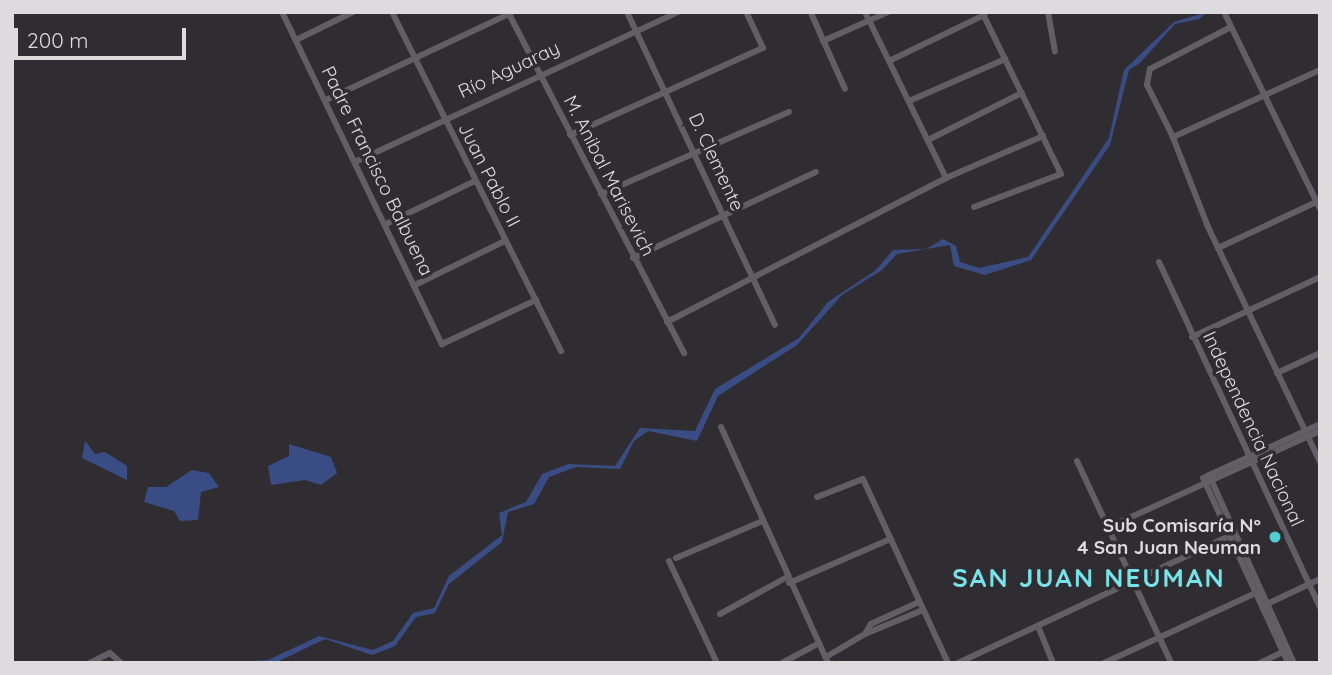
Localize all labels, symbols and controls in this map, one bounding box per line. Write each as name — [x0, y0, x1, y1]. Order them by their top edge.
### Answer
scale bar — [18, 14, 189, 58]
text: 200 m — [27, 27, 89, 53]
street label: Río Aguaray — [455, 37, 563, 103]
street label: Padre Francisco Balbuena — [316, 62, 438, 280]
street label: M. Anibal Marisevich — [559, 92, 659, 260]
street label: D. Clemente — [683, 109, 749, 215]
street label: Juan Pablo II — [453, 119, 525, 231]
street label: Independencia Nacional — [1198, 328, 1308, 530]
place label: Sub Comisaría N° 4 San Juan Neuman — [1077, 515, 1261, 559]
marker: Sub Comisaría N° 4 San Juan Neuman — [1267, 529, 1283, 545]
district label: SAN JUAN NEUMAN — [954, 562, 1224, 594]

